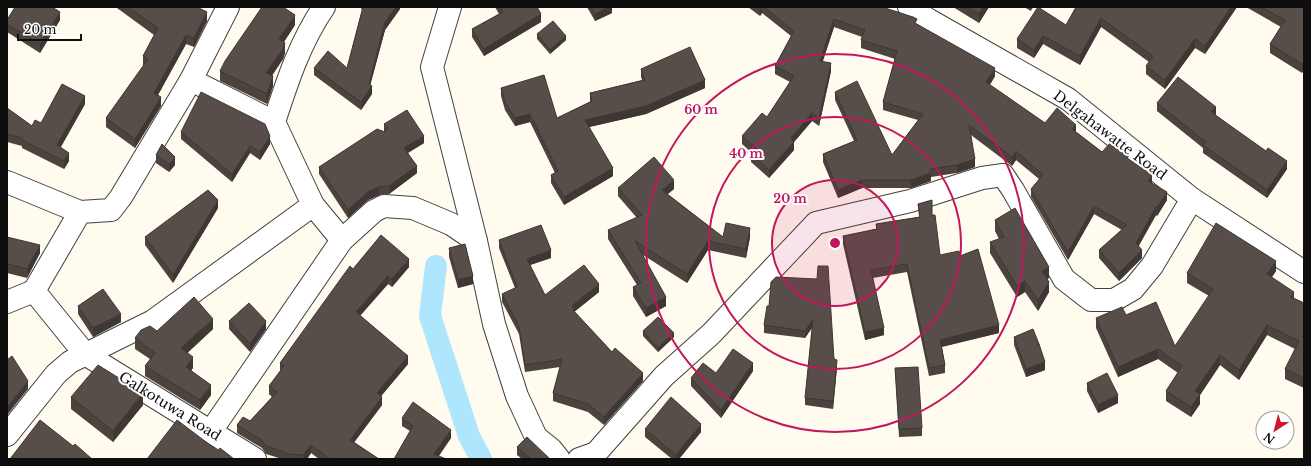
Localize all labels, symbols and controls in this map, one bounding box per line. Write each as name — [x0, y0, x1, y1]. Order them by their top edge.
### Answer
scale bar — [18, 16, 81, 42]
text: 20 m — [24, 22, 56, 37]
street label: Delgahawatte Road — [1050, 86, 1171, 184]
text: 60 m — [684, 102, 719, 117]
text: 40 m — [729, 146, 763, 161]
text: 20 m — [773, 191, 807, 206]
centre of rings — [828, 236, 842, 250]
street label: Galkotuwa Road — [116, 367, 225, 445]
north arrow — [1255, 410, 1295, 450]
text: N — [1260, 429, 1277, 447]

